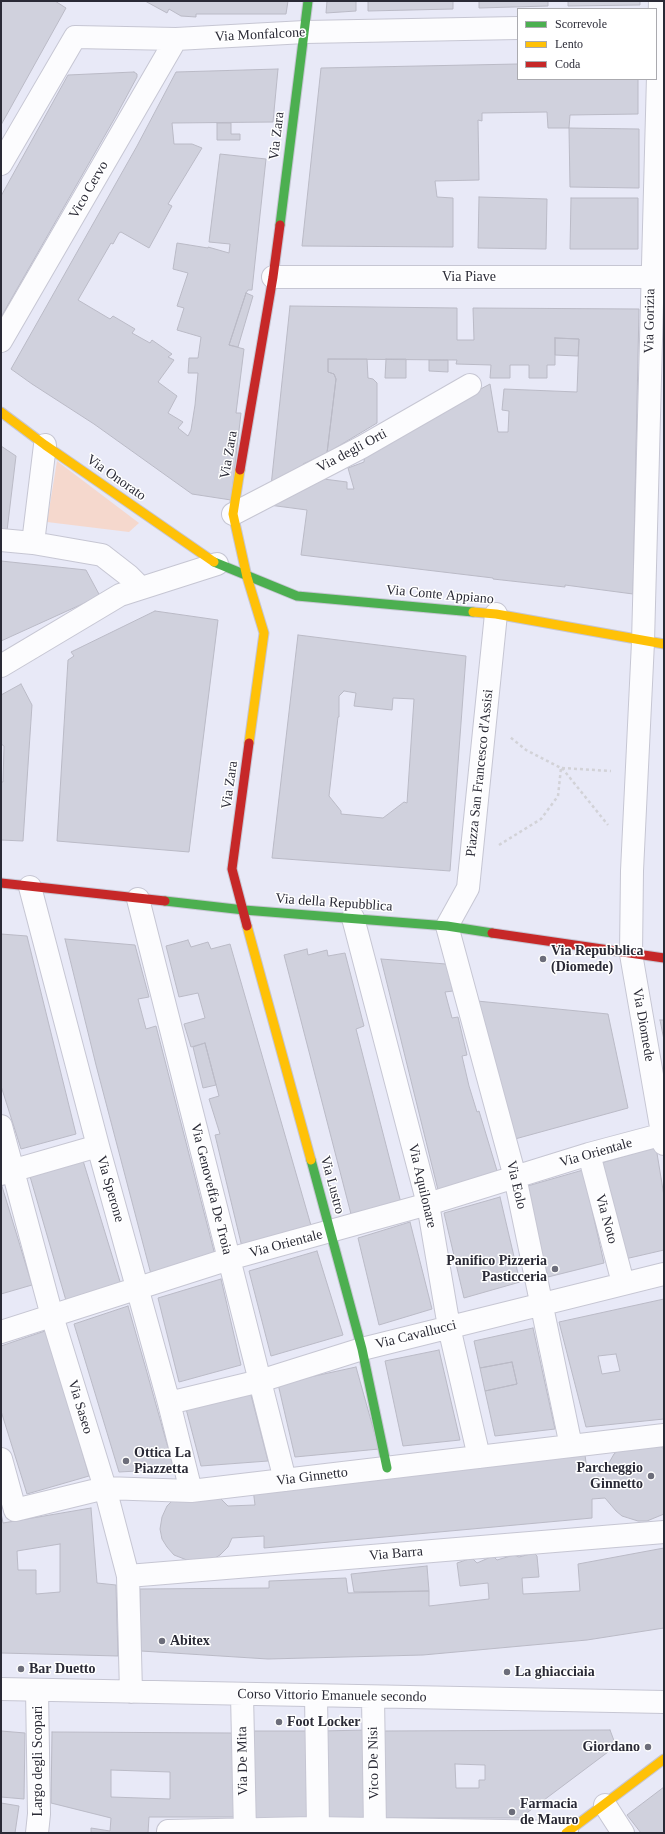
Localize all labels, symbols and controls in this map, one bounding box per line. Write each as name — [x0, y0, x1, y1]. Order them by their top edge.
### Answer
legend — [517, 8, 657, 80]
text: Scorrevole — [555, 17, 607, 31]
street label: Via Monfalcone — [214, 24, 306, 46]
text: Lento — [555, 37, 583, 51]
text: Coda — [555, 57, 580, 71]
street label: Via Zara — [266, 111, 288, 161]
street label: Vico Cervo — [66, 158, 112, 222]
street label: Via Piave — [442, 269, 496, 285]
street label: Via Gorizia — [641, 288, 659, 354]
street label: Via degli Orti — [314, 426, 390, 476]
street label: Via Zara — [217, 430, 241, 480]
street label: Via Onorato — [83, 451, 149, 505]
street label: Via Conte Appiano — [385, 582, 495, 608]
street label: Piazza San Francesco d'Assisi — [463, 688, 497, 858]
street label: Via Zara — [218, 760, 242, 810]
street label: Via della Repubblica — [275, 891, 393, 915]
place label: Via Repubblica (Diomede) — [551, 943, 643, 976]
marker: Via Repubblica (Diomede) — [538, 954, 548, 964]
street label: Via Diomede — [628, 987, 658, 1063]
street label: Via Genoveffa De Troia — [187, 1122, 235, 1256]
street label: Via Orientale — [558, 1135, 634, 1171]
street label: Via Aquilonare — [404, 1142, 440, 1230]
street label: Via Sperone — [92, 1154, 128, 1224]
street label: Via Lustro — [316, 1154, 348, 1216]
street label: Via Eolo — [502, 1159, 530, 1211]
street label: Via Noto — [591, 1192, 621, 1246]
street label: Via Orientale — [248, 1226, 324, 1262]
place label: Panifico Pizzeria Pasticceria — [446, 1253, 547, 1286]
marker: Panifico Pizzeria Pasticceria — [550, 1264, 560, 1274]
street label: Via Cavallucci — [374, 1317, 458, 1353]
street label: Via Saseo — [64, 1378, 96, 1436]
place label: Ottica La Piazzetta — [134, 1445, 191, 1478]
marker: Ottica La Piazzetta — [121, 1456, 131, 1466]
place label: Parcheggio Ginnetto — [576, 1460, 643, 1492]
street label: Via Ginnetto — [275, 1464, 349, 1490]
marker: Parcheggio Ginnetto — [646, 1471, 656, 1481]
street label: Via Barra — [368, 1543, 424, 1565]
place label: Abitex — [170, 1633, 210, 1649]
marker: Abitex — [157, 1636, 167, 1646]
place label: Bar Duetto — [29, 1661, 95, 1677]
marker: Bar Duetto — [16, 1664, 26, 1674]
place label: La ghiacciaia — [515, 1664, 595, 1680]
marker: La ghiacciaia — [502, 1667, 512, 1677]
street label: Corso Vittorio Emanuele secondo — [237, 1686, 427, 1706]
street label: Largo degli Scopari — [30, 1706, 46, 1816]
place label: Foot Locker — [287, 1714, 360, 1730]
marker: Foot Locker — [274, 1717, 284, 1727]
street label: Via De Mita — [234, 1726, 252, 1796]
street label: Vico De Nisi — [365, 1726, 383, 1800]
place label: Giordano — [582, 1739, 640, 1755]
marker: Giordano — [643, 1742, 653, 1752]
place label: Farmacia de Mauro — [520, 1796, 578, 1828]
marker: Farmacia de Mauro — [507, 1807, 517, 1817]

